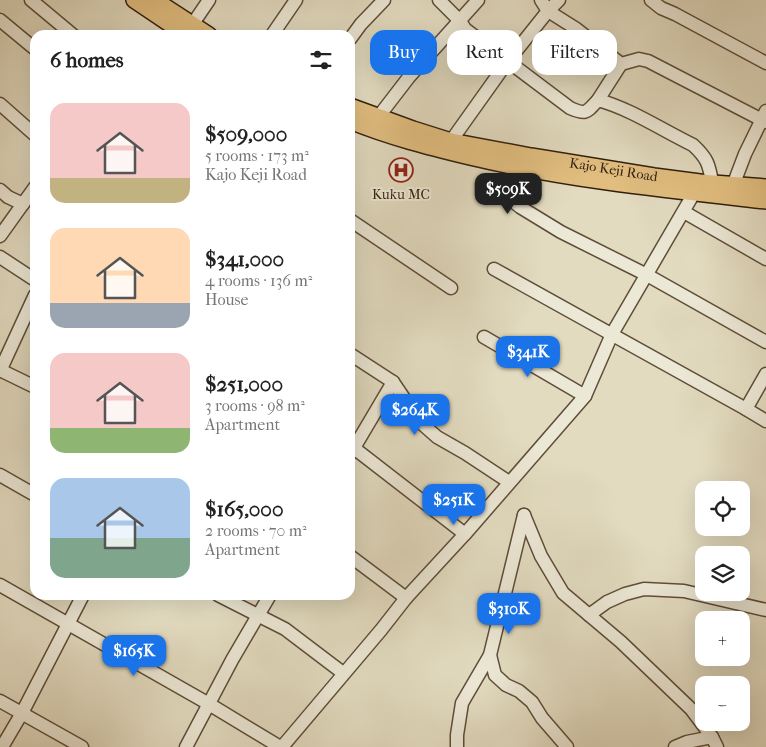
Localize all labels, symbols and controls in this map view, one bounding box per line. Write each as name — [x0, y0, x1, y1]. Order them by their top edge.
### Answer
chip: Buy — [370, 30, 437, 75]
chip: Rent — [447, 30, 522, 75]
chip: Filters — [532, 30, 617, 75]
icon: filters — [307, 46, 335, 74]
text: 6 homes — [50, 48, 124, 72]
text: $509,000 — [205, 122, 287, 146]
icon: home — [90, 123, 150, 183]
text: 5 rooms · 173 m² — [205, 146, 309, 165]
street label: Kajo Keji Road — [568, 154, 659, 186]
hospital icon: Kuku MC — [388, 157, 414, 183]
text: Kajo Keji Road — [205, 165, 307, 184]
pin: $509K — [473, 172, 543, 215]
text: $509K — [486, 179, 530, 198]
place label: Kuku MC — [372, 186, 430, 203]
text: $341,000 — [205, 247, 284, 271]
icon: home — [90, 248, 150, 308]
text: 4 rooms · 136 m² — [205, 271, 312, 290]
text: House — [205, 290, 248, 309]
pin: $341K — [493, 336, 563, 378]
text: $341K — [507, 342, 549, 361]
text: $251,000 — [205, 372, 283, 396]
icon: home — [90, 373, 150, 433]
pin: $264K — [380, 394, 450, 436]
text: 3 rooms · 98 m² — [205, 396, 305, 415]
text: $264K — [392, 400, 438, 419]
text: Apartment — [205, 415, 280, 434]
map controls — [695, 481, 750, 731]
button: locate — [695, 481, 750, 536]
pin: $251K — [419, 484, 489, 526]
text: $251K — [433, 490, 475, 509]
text: $165,000 — [205, 497, 284, 521]
icon: home — [90, 498, 150, 558]
text: 2 rooms · 70 m² — [205, 521, 307, 540]
text: Apartment — [205, 540, 280, 559]
button: layers — [695, 546, 750, 601]
pin: $310K — [474, 592, 544, 635]
text: $310K — [488, 599, 530, 618]
button: + — [695, 611, 750, 666]
pin: $165K — [99, 634, 169, 677]
text: $165K — [113, 641, 155, 660]
button: − — [695, 676, 750, 731]

